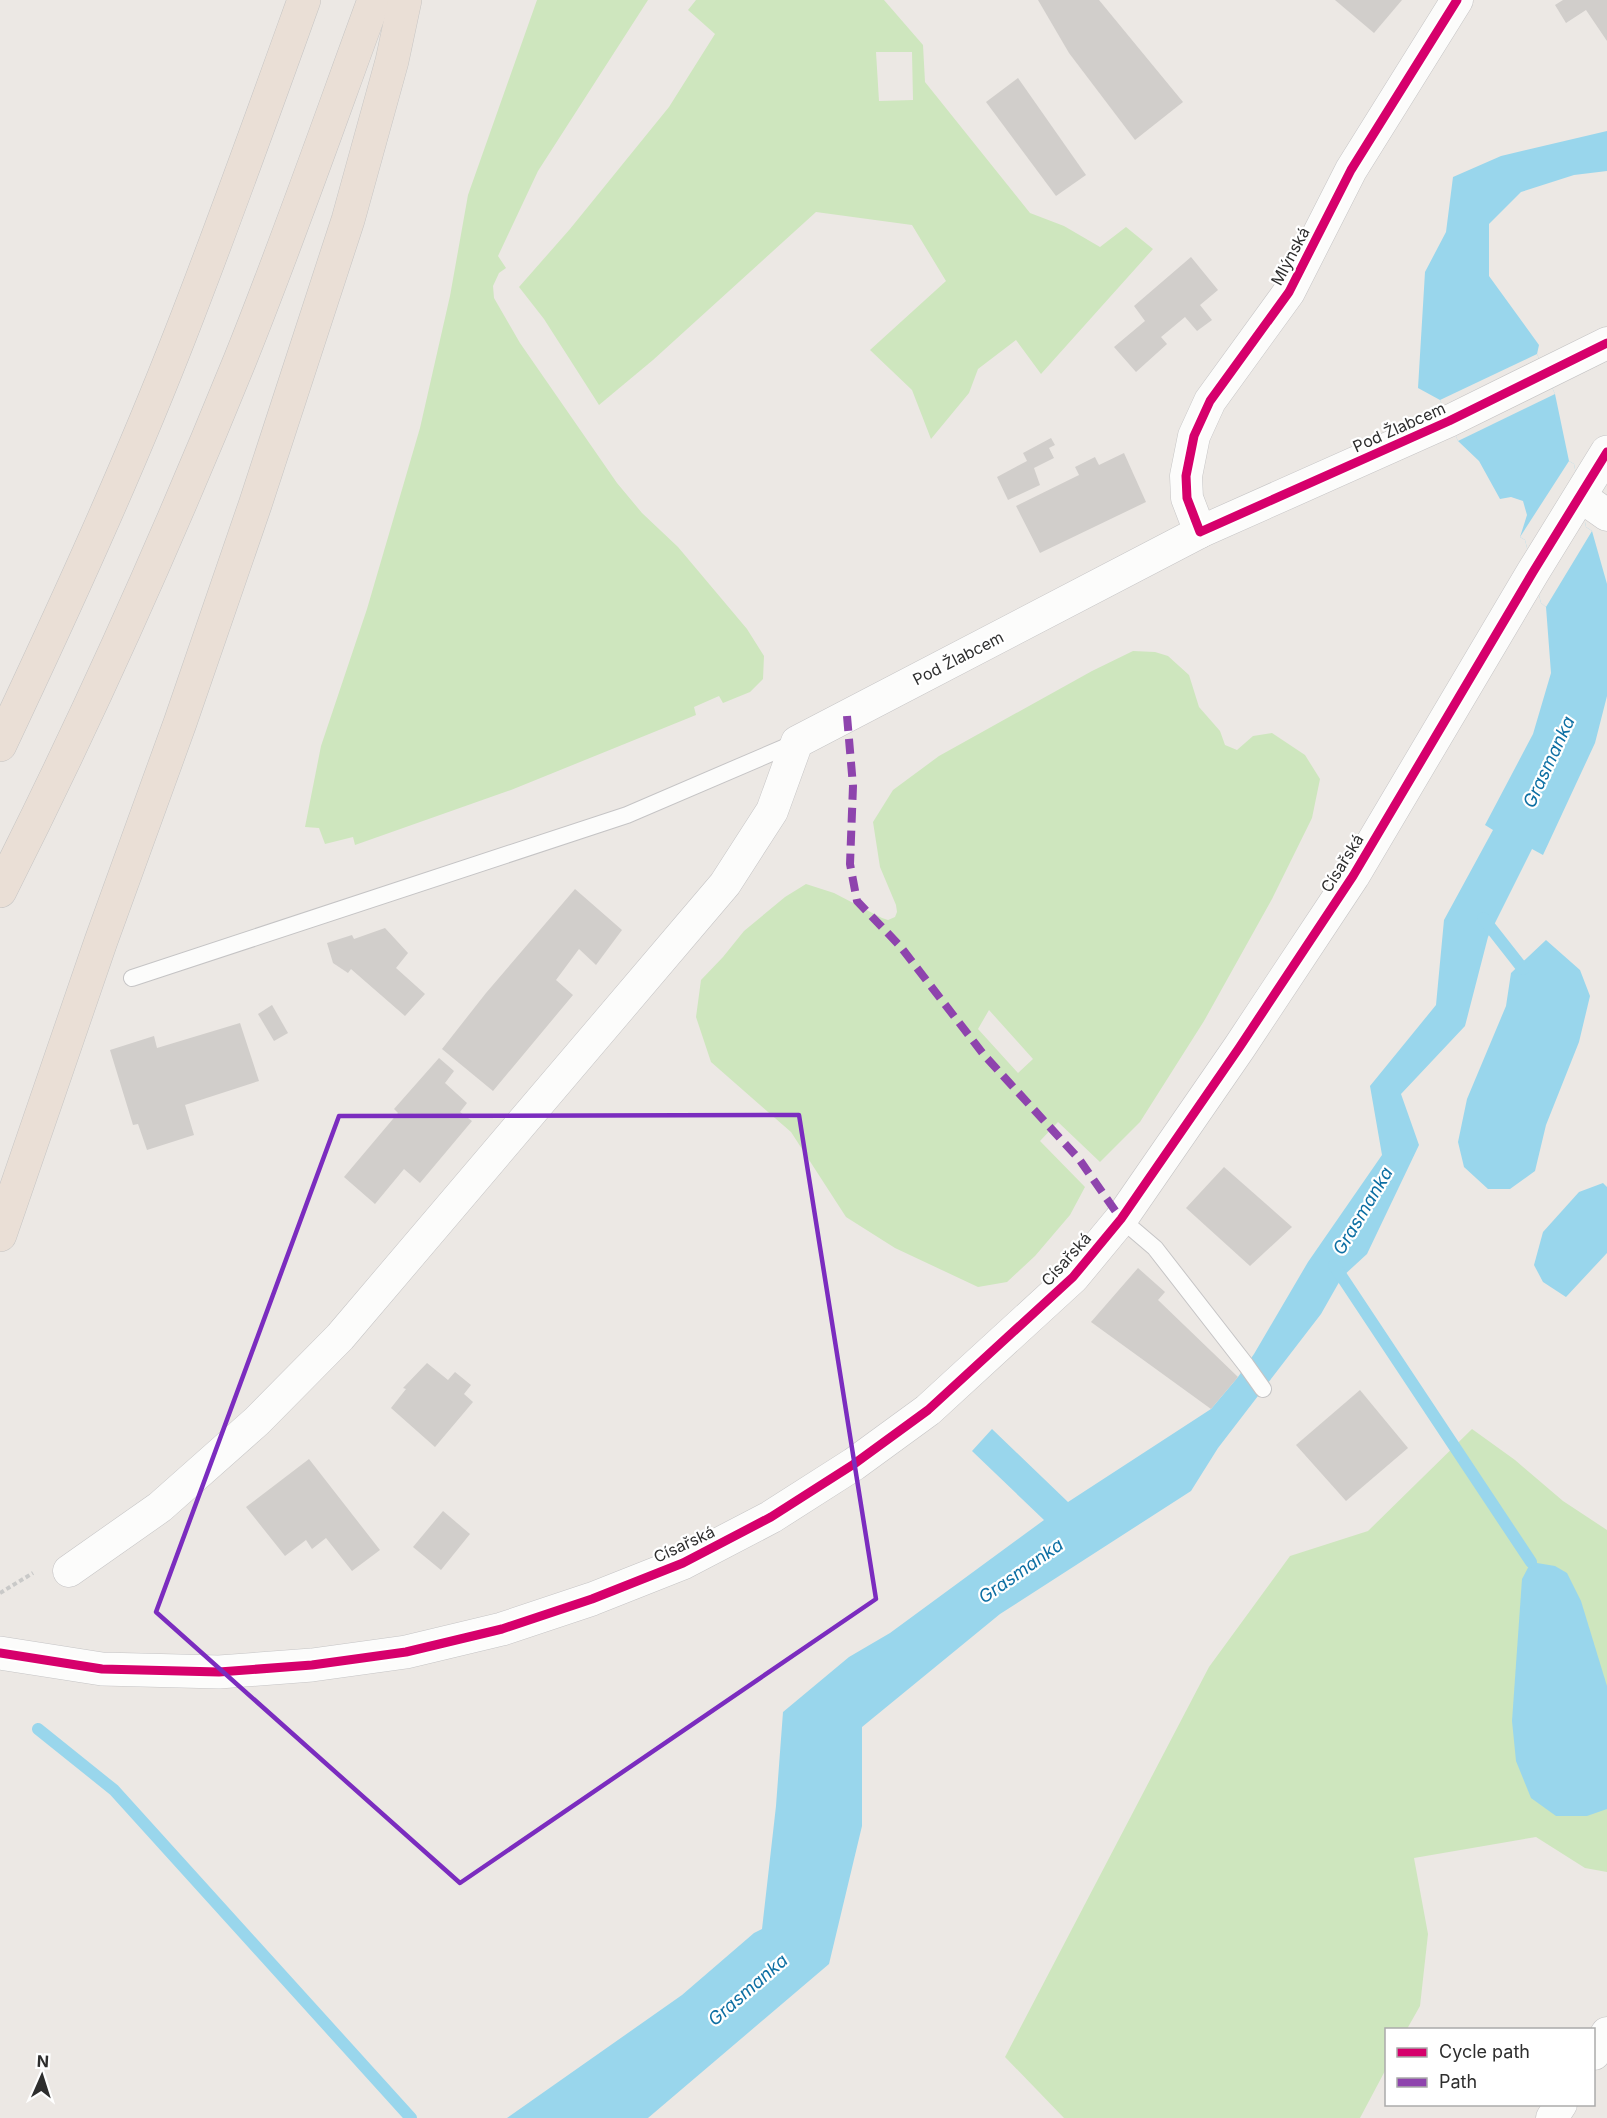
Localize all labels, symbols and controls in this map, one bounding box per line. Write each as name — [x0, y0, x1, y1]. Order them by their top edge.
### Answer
street label: Mlýnská — [1266, 223, 1314, 289]
street label: Pod Žlabcem — [1350, 398, 1448, 456]
street label: Pod Žlabcem — [909, 627, 1007, 689]
water label: Grasmanka — [1518, 713, 1579, 811]
street label: Císařská — [1316, 830, 1368, 896]
water label: Grasmanka — [1328, 1163, 1397, 1258]
street label: Císařská — [1037, 1228, 1095, 1290]
street label: Císařská — [650, 1521, 718, 1567]
water label: Grasmanka — [974, 1534, 1067, 1607]
water label: Grasmanka — [704, 1949, 792, 2030]
legend — [1385, 2028, 1595, 2106]
text: Cycle path — [1439, 2041, 1530, 2062]
north arrow — [12, 2046, 72, 2106]
text: N — [36, 2051, 49, 2071]
text: Path — [1439, 2071, 1477, 2092]

